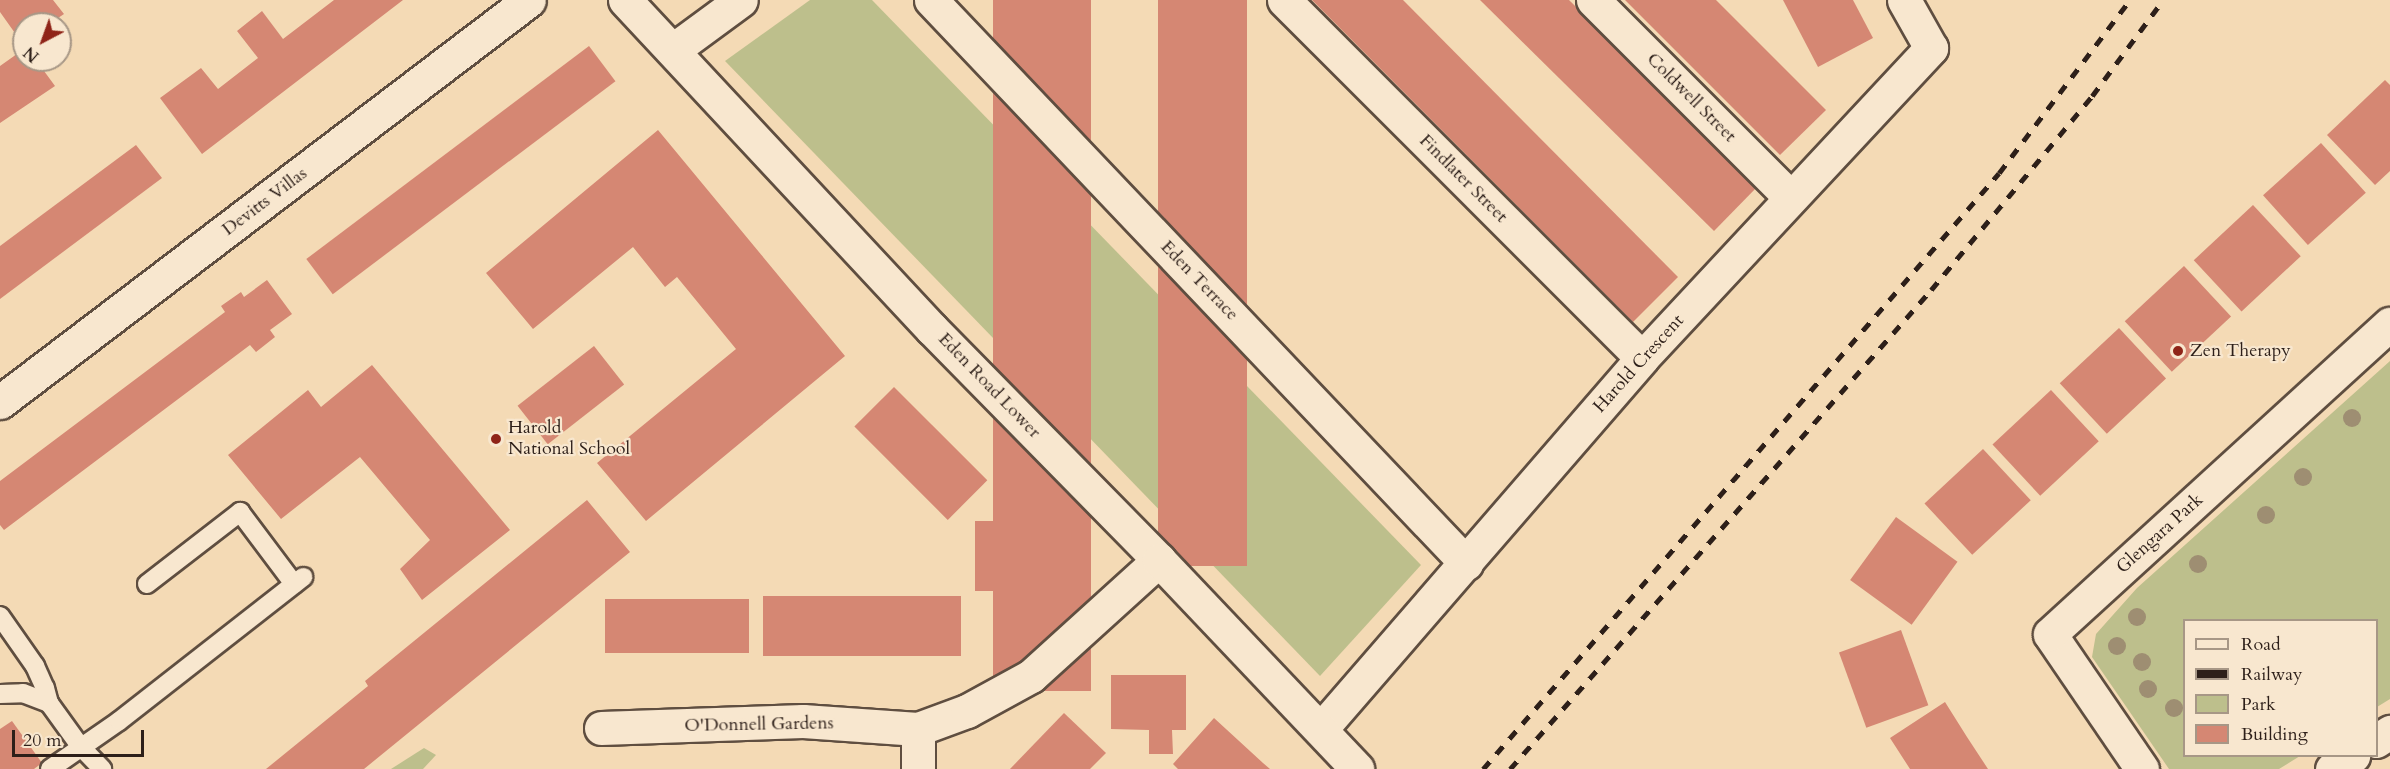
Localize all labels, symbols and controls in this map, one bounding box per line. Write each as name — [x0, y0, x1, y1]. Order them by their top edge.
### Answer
north arrow — [12, 12, 72, 72]
text: N — [19, 41, 44, 67]
street label: Coldwell Street — [1642, 49, 1740, 147]
street label: Findlater Street — [1414, 130, 1512, 228]
street label: Devitts Villas — [218, 163, 312, 241]
street label: Eden Terrace — [1156, 237, 1242, 325]
street label: Harold Crescent — [1589, 310, 1689, 418]
street label: Eden Road Lower — [933, 329, 1045, 443]
place label: Zen Therapy — [2190, 340, 2291, 362]
marker: Zen Therapy — [2171, 344, 2185, 358]
place label: Harold National School — [508, 418, 630, 460]
marker: Harold National School — [489, 432, 503, 446]
street label: Glengara Park — [2112, 490, 2208, 578]
legend — [2183, 619, 2378, 757]
text: Road — [2241, 632, 2281, 657]
text: Railway — [2241, 662, 2303, 687]
text: Park — [2241, 692, 2276, 717]
street label: O'Donnell Gardens — [684, 713, 834, 737]
scale bar — [15, 718, 147, 756]
text: Building — [2241, 722, 2308, 747]
text: 20 m — [23, 728, 62, 753]

